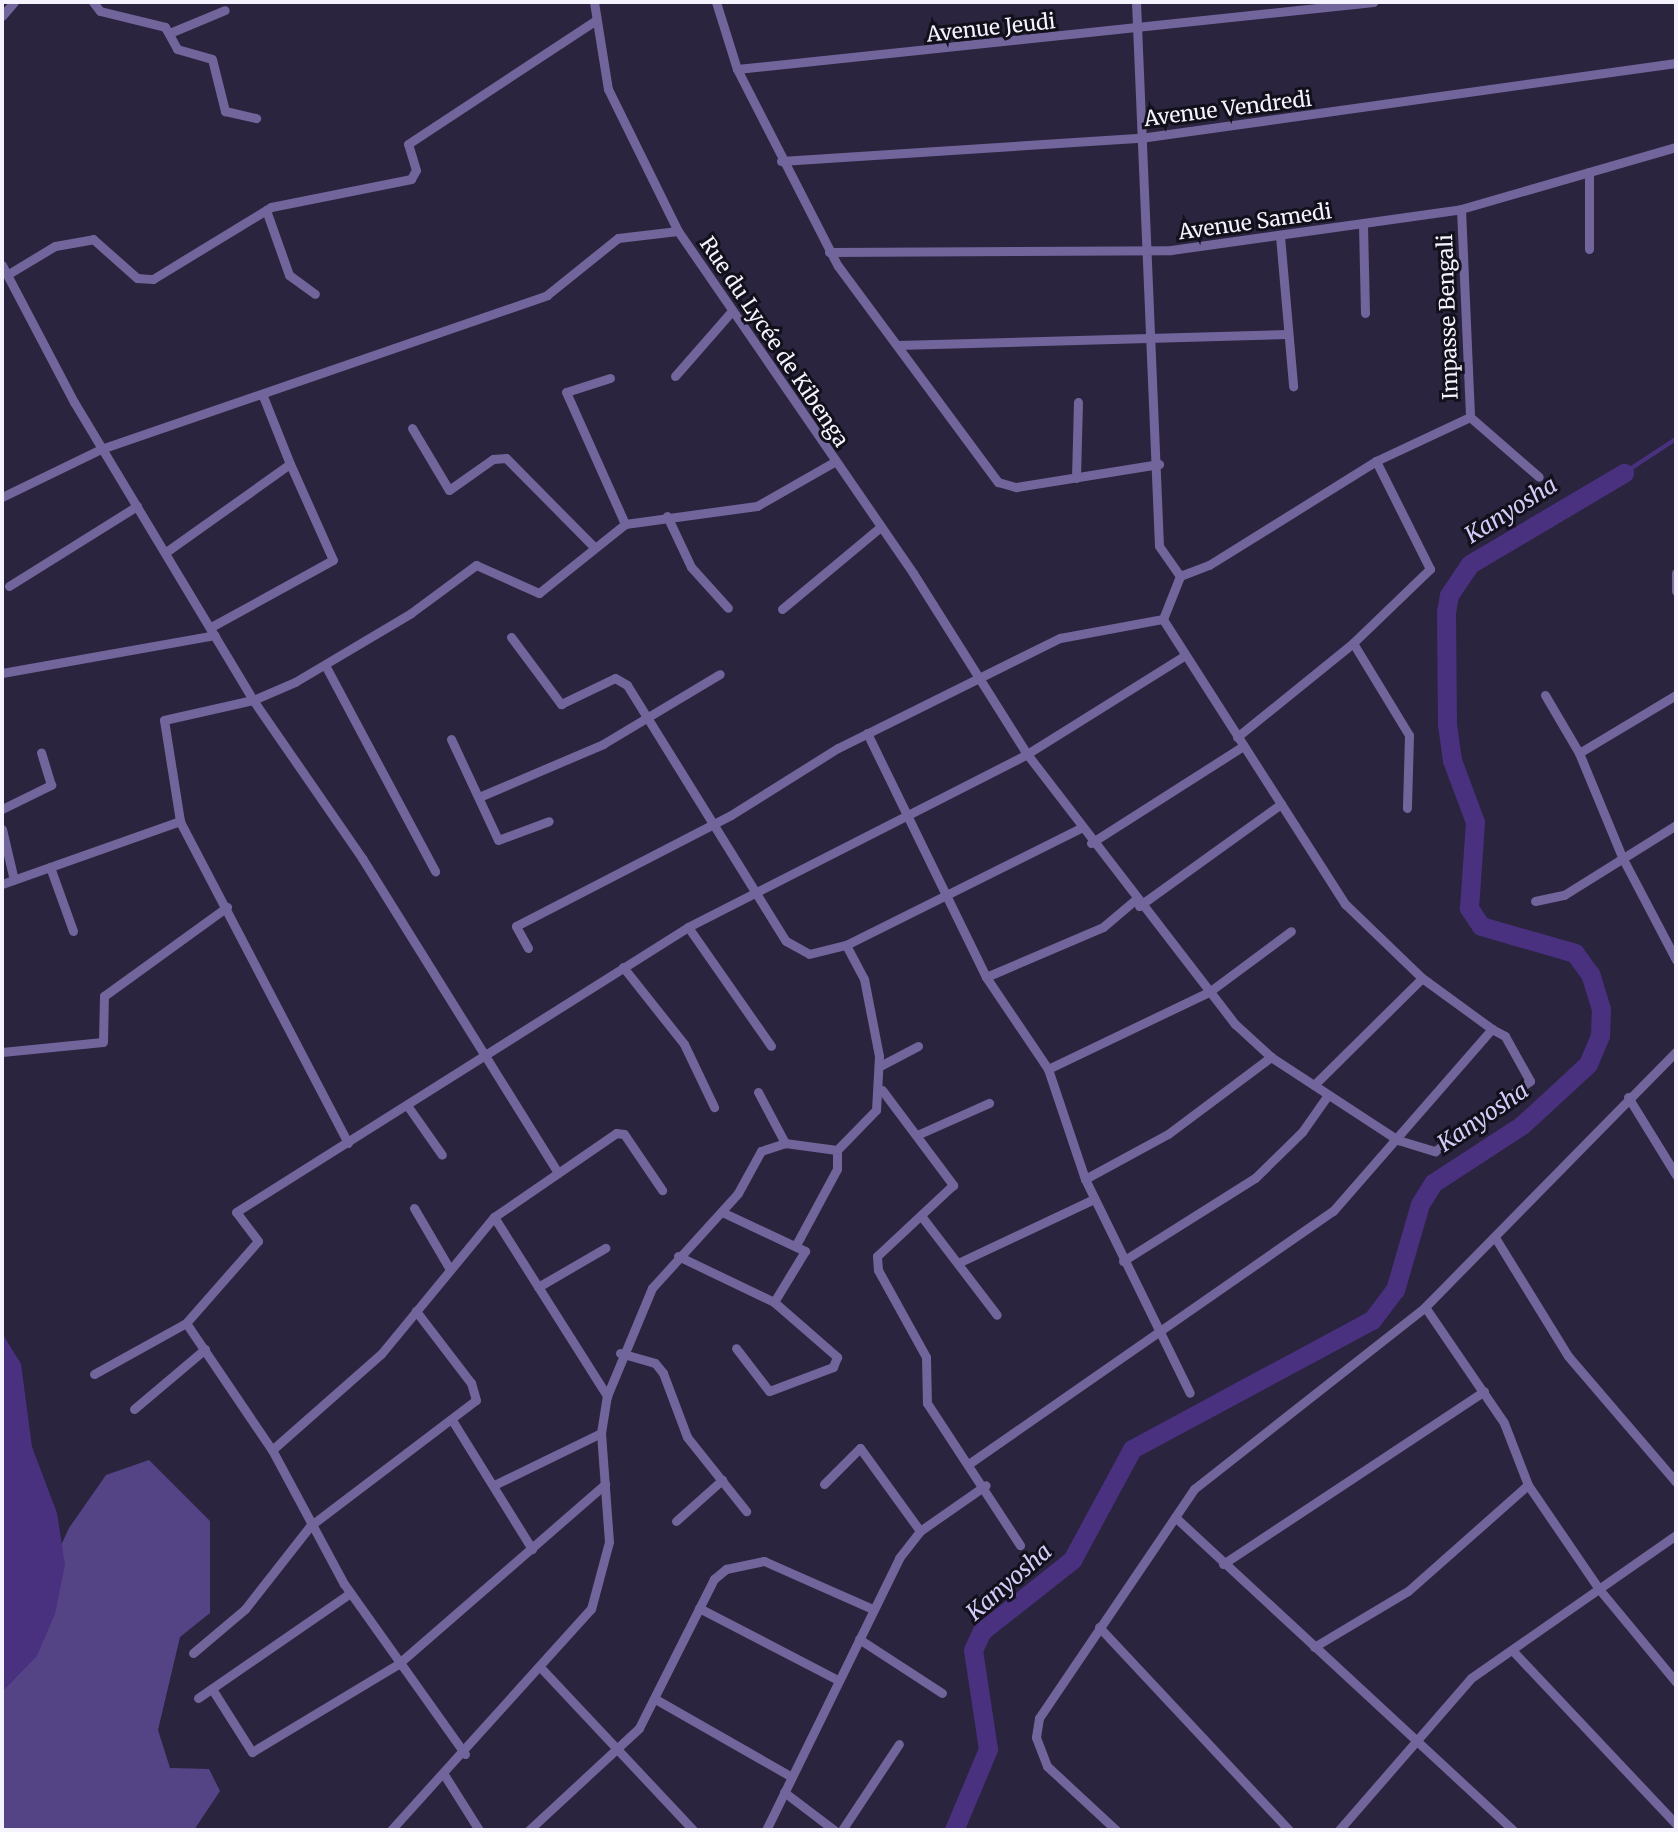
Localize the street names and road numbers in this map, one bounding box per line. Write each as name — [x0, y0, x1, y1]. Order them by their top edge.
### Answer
street label: Avenue Jeudi — [925, 9, 1057, 47]
street label: Avenue Vendredi — [1143, 86, 1313, 132]
street label: Avenue Samedi — [1177, 199, 1333, 245]
street label: Rue du Lycée de Kibenga — [694, 232, 854, 452]
street label: Impasse Bengali — [1433, 234, 1463, 400]

